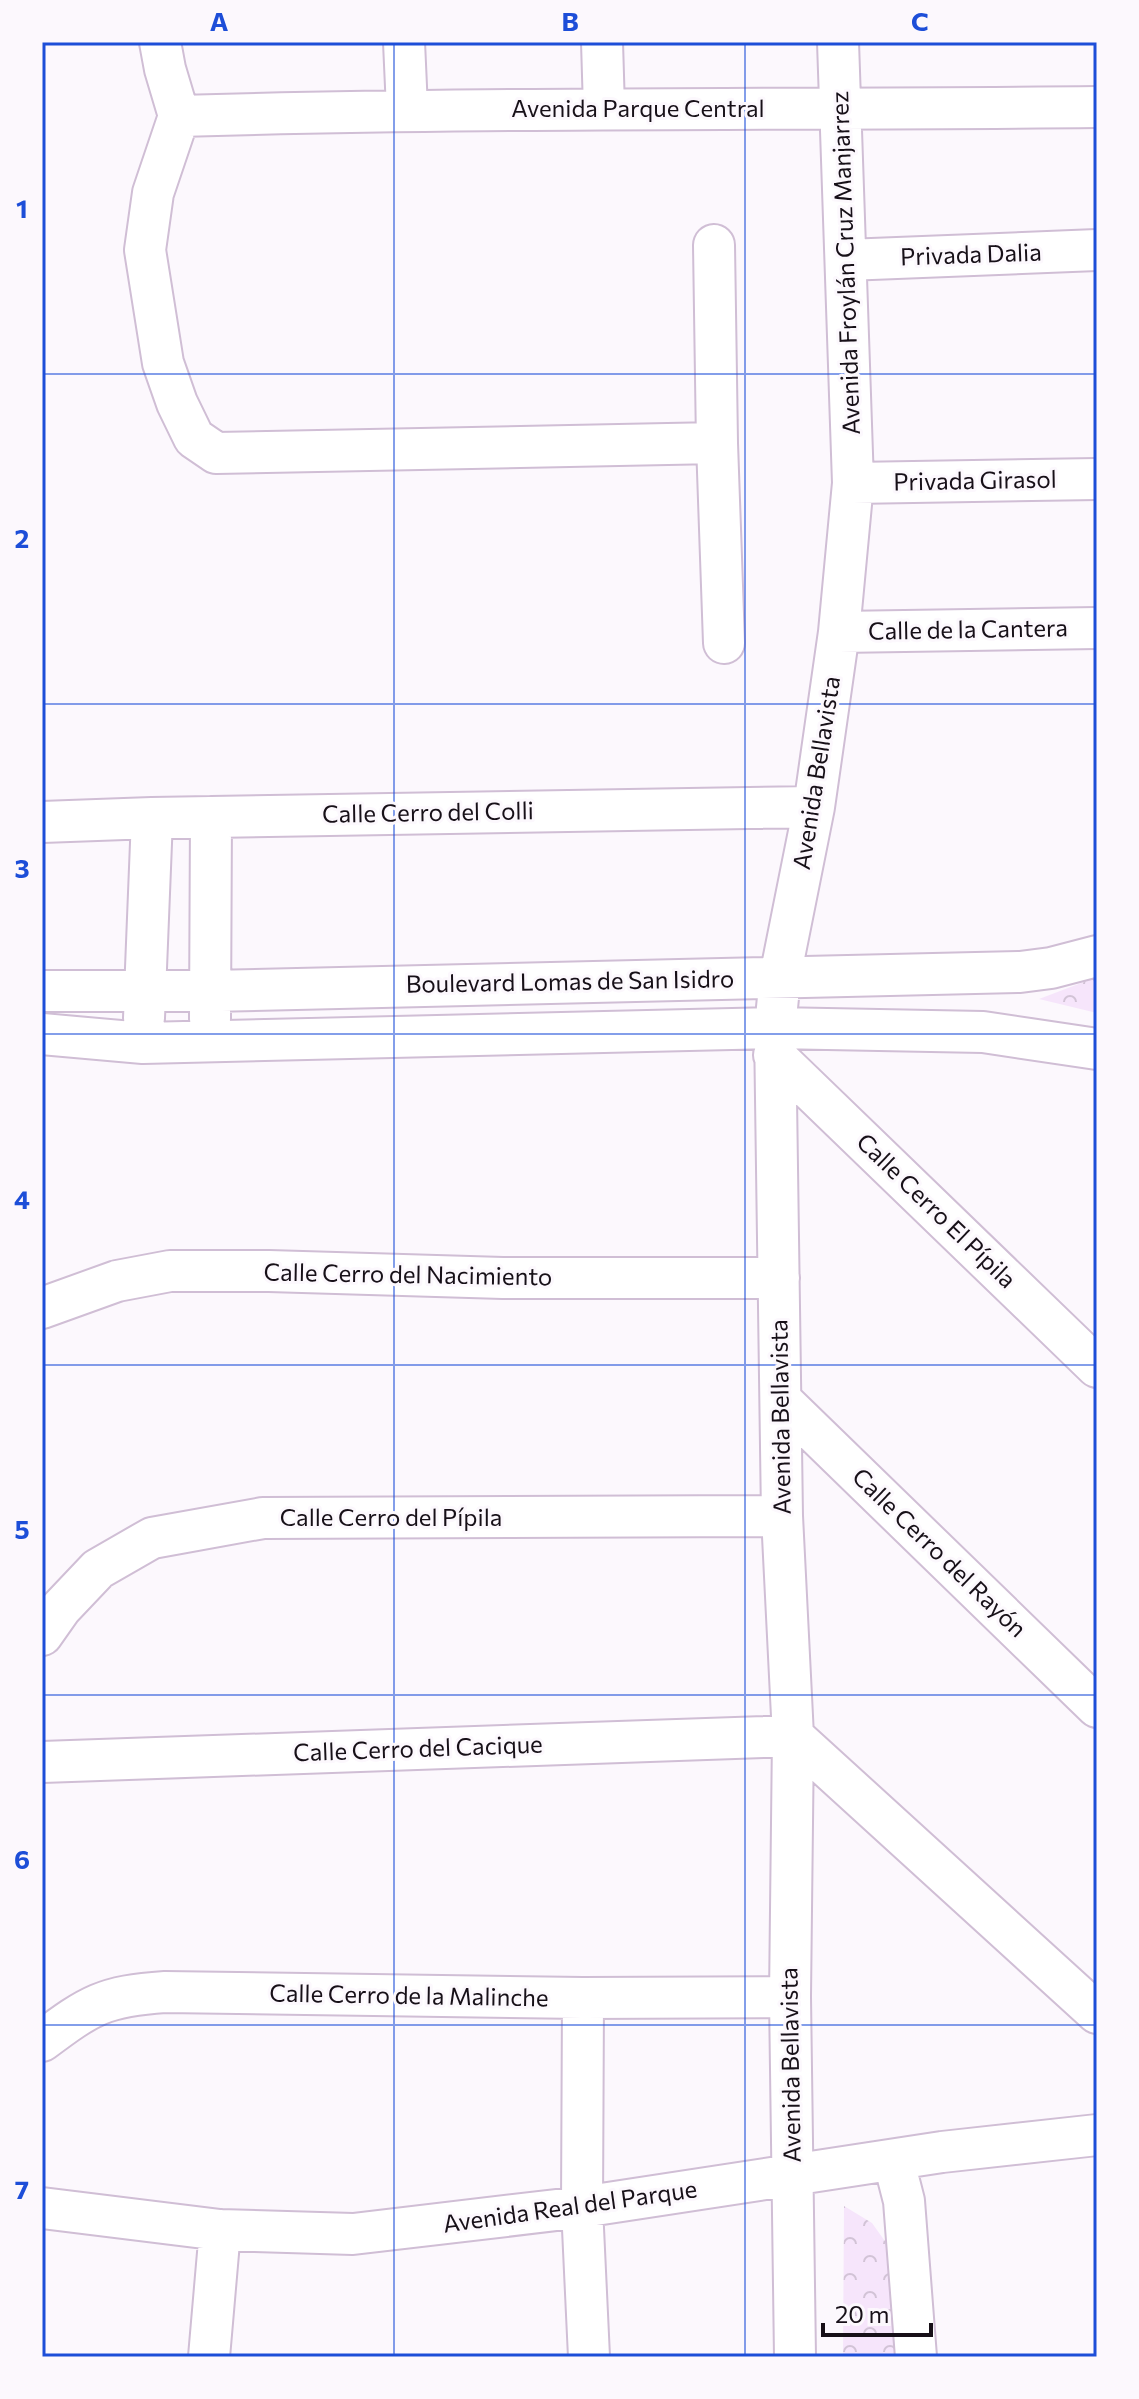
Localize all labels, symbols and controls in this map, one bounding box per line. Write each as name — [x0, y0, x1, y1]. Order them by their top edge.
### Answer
text: A — [210, 5, 229, 36]
text: B — [561, 5, 579, 36]
text: C — [911, 5, 929, 36]
street label: Avenida Froylán Cruz Manjarrez — [824, 91, 865, 435]
street label: Avenida Parque Central — [511, 93, 765, 122]
text: 1 — [16, 192, 28, 223]
street label: Privada Dalia — [900, 237, 1042, 270]
street label: Privada Girasol — [893, 464, 1057, 495]
text: 2 — [15, 522, 29, 553]
street label: Calle de la Cantera — [868, 612, 1068, 645]
street label: Avenida Bellavista — [786, 674, 845, 872]
street label: Calle Cerro del Colli — [322, 795, 534, 828]
text: 3 — [14, 852, 30, 883]
street label: Boulevard Lomas de San Isidro — [406, 963, 734, 998]
street label: Calle Cerro El Pípila — [851, 1126, 1023, 1293]
text: 4 — [14, 1183, 30, 1214]
street label: Calle Cerro del Nacimiento — [263, 1256, 553, 1291]
street label: Avenida Bellavista — [763, 1319, 796, 1515]
street label: Calle Cerro del Rayón — [847, 1461, 1033, 1643]
street label: Calle Cerro del Pípila — [280, 1502, 502, 1531]
text: 5 — [14, 1513, 30, 1544]
street label: Calle Cerro del Cacique — [293, 1729, 543, 1766]
text: 6 — [14, 1843, 30, 1874]
street label: Avenida Bellavista — [773, 1967, 806, 2163]
street label: Calle Cerro de la Malinche — [269, 1978, 549, 2011]
text: 7 — [15, 2173, 29, 2204]
street label: Avenida Real del Parque — [441, 2173, 699, 2238]
scale bar — [823, 2287, 931, 2337]
text: 20 m — [835, 2299, 889, 2328]

